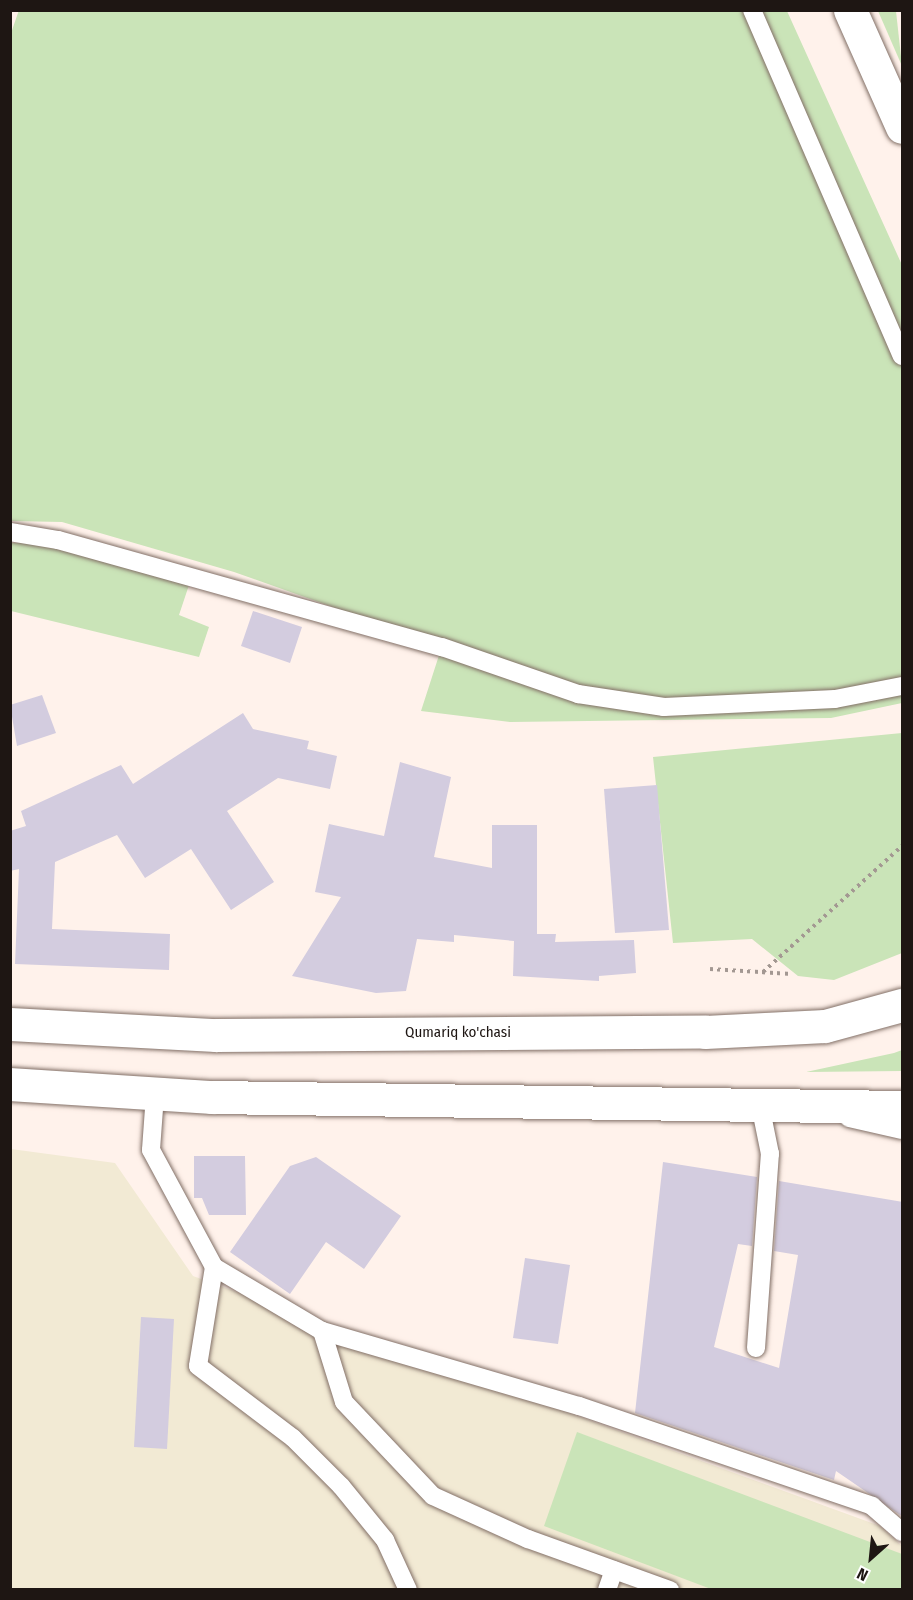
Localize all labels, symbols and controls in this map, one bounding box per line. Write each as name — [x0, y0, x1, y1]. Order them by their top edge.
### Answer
street label: Qumariq ko'chasi — [405, 1024, 511, 1042]
north arrow — [841, 1528, 901, 1588]
text: N — [854, 1564, 871, 1585]

